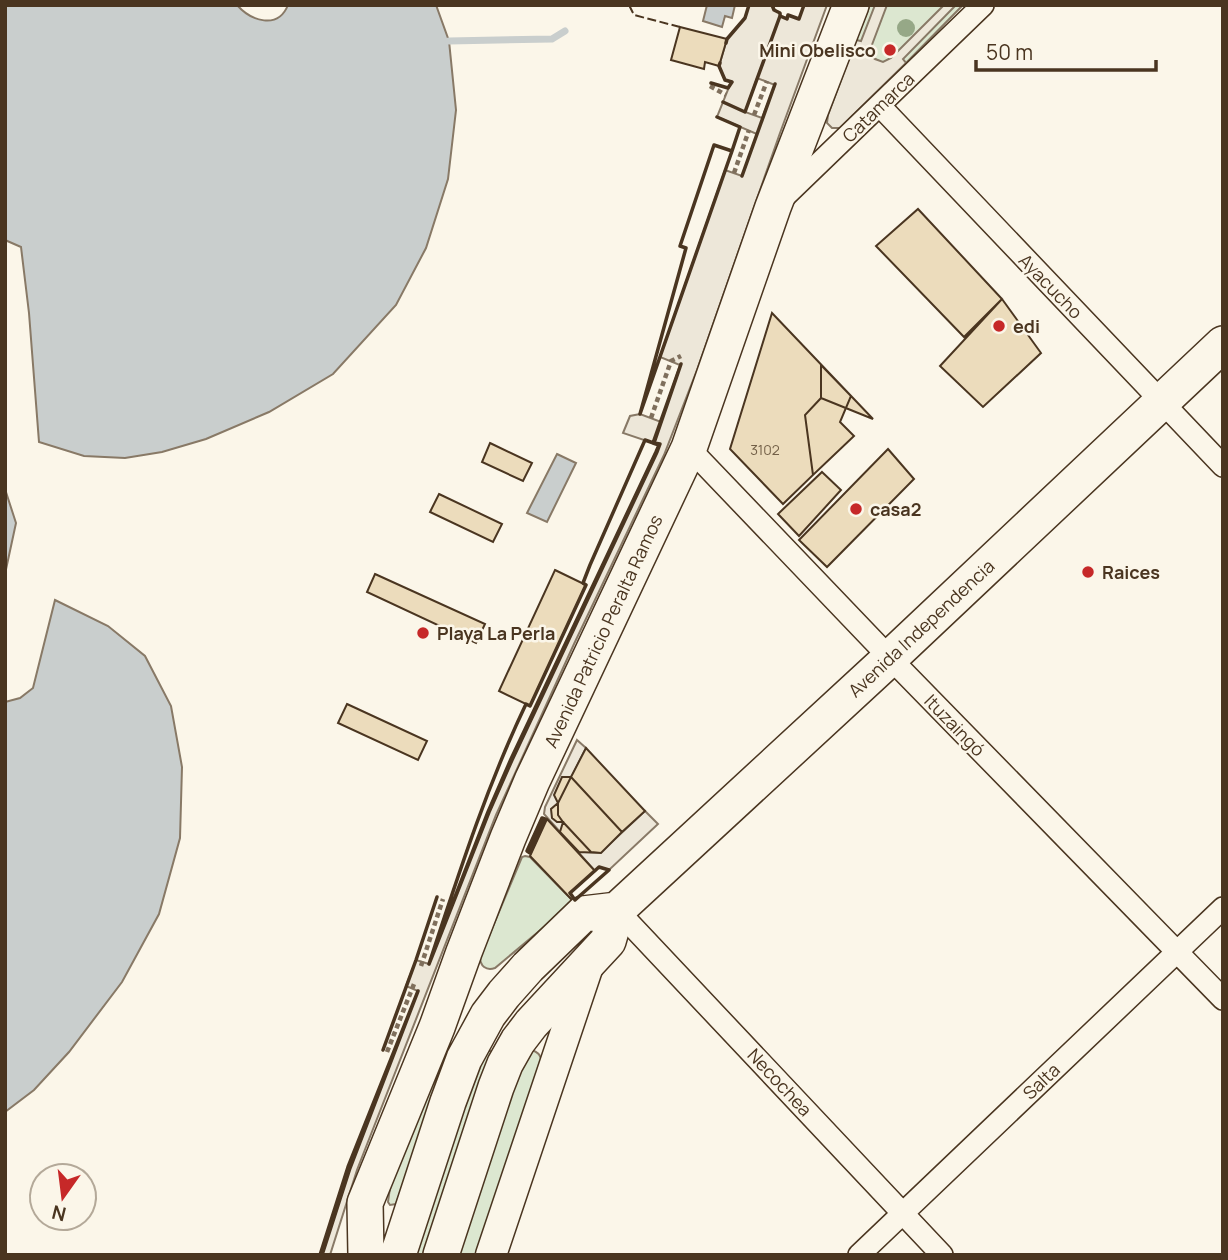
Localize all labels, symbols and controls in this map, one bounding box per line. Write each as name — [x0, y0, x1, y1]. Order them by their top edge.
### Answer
scale bar — [976, 28, 1156, 72]
place label: Mini Obelisco — [759, 38, 876, 62]
text: 50 m — [986, 38, 1033, 66]
marker: Mini Obelisco — [882, 42, 898, 58]
street label: Catamarca — [837, 67, 919, 147]
street label: Ayacucho — [1014, 248, 1088, 324]
place label: edi — [1013, 314, 1040, 338]
marker: edi — [991, 318, 1007, 334]
house number: 3102 — [750, 440, 780, 459]
place label: casa2 — [870, 497, 921, 521]
marker: casa2 — [848, 501, 864, 517]
street label: Avenida Patricio Peralta Ramos — [538, 511, 668, 751]
street label: Avenida Independencia — [843, 554, 999, 702]
place label: Raices — [1102, 560, 1160, 584]
marker: Raices — [1080, 564, 1096, 580]
place label: Playa La Perla — [437, 621, 555, 645]
marker: Playa La Perla — [415, 625, 431, 641]
street label: Ituzaingó — [920, 689, 990, 761]
street label: Necochea — [743, 1043, 817, 1121]
street label: Salta — [1017, 1058, 1065, 1104]
north arrow — [28, 1162, 98, 1232]
text: N — [49, 1199, 69, 1228]

